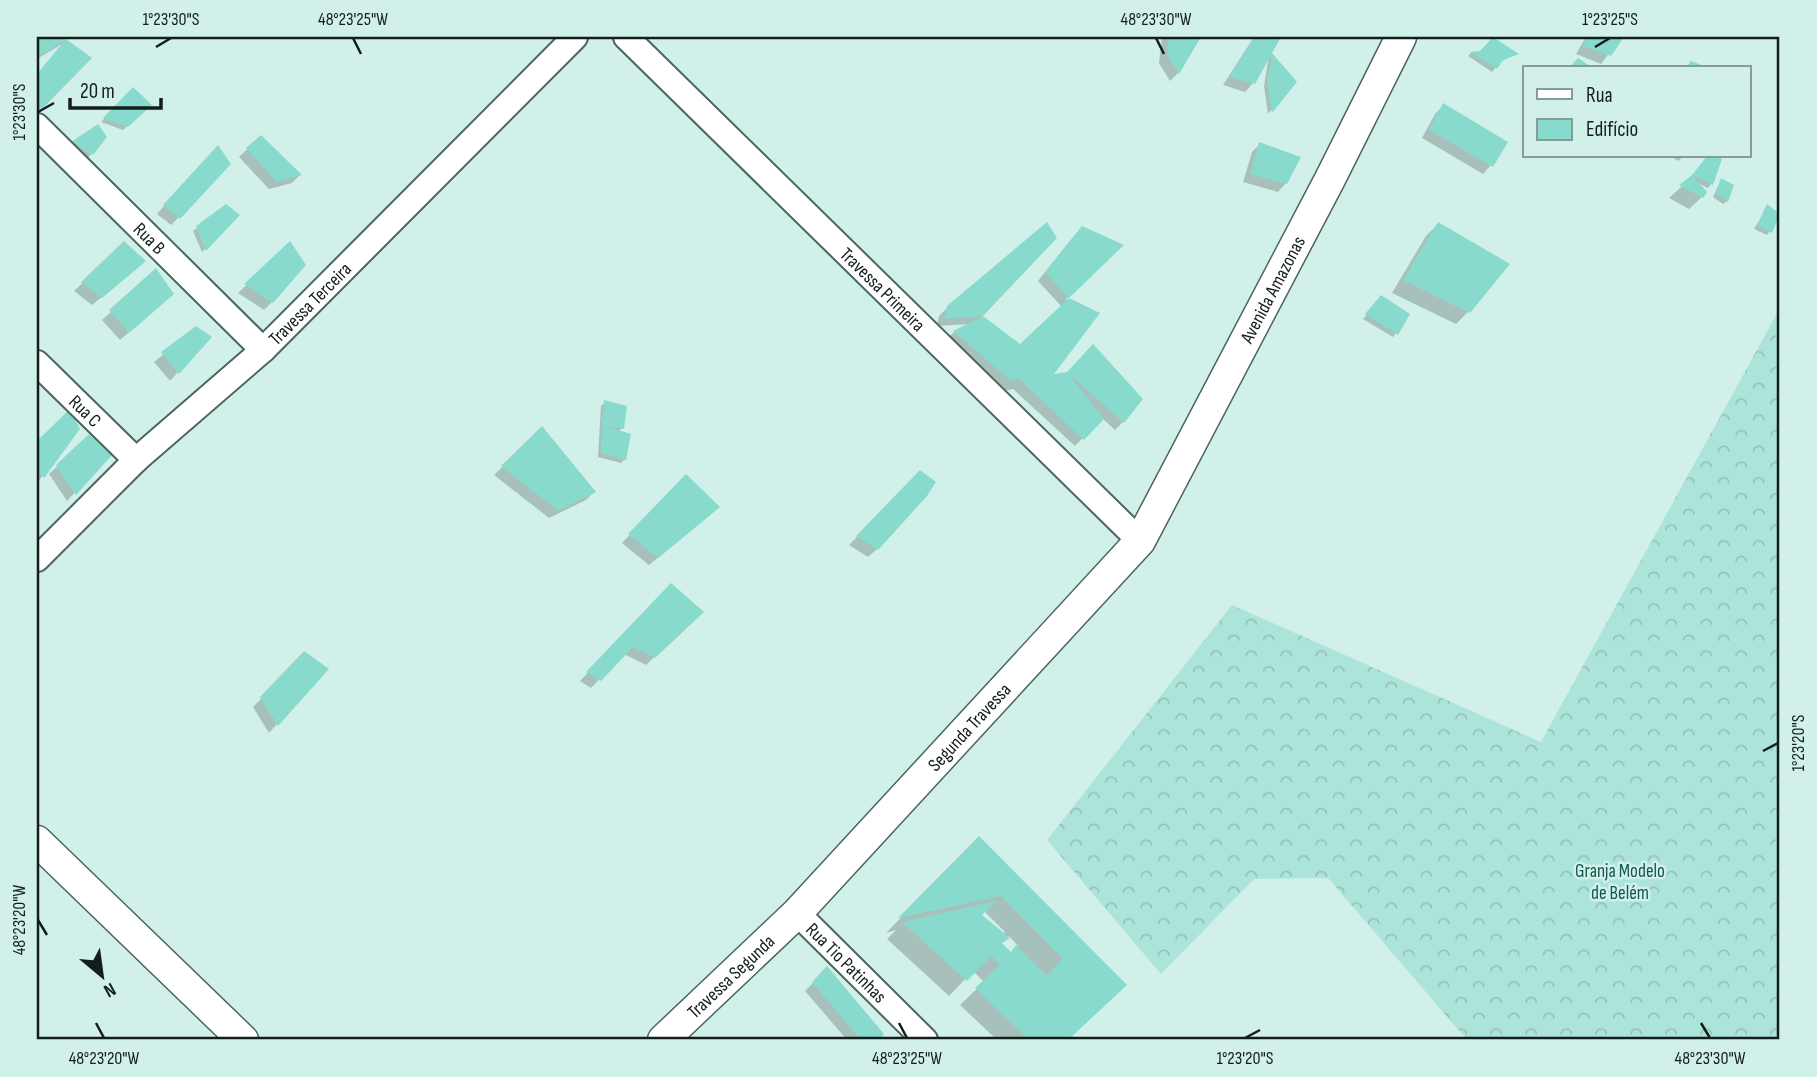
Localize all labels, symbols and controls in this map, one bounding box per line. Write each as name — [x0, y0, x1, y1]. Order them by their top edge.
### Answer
text: 1°23'30"S — [142, 9, 200, 30]
text: 48°23'25"W — [318, 9, 388, 30]
text: 48°23'30"W — [1121, 9, 1192, 30]
text: 1°23'25"S — [1582, 9, 1638, 30]
scale bar — [70, 66, 161, 110]
legend — [1523, 66, 1750, 158]
text: 20 m — [80, 79, 115, 104]
text: 1°23'30"S — [9, 83, 30, 141]
text: Rua — [1586, 83, 1613, 108]
text: Edifício — [1586, 117, 1638, 142]
street label: Rua B — [128, 218, 170, 260]
street label: Avenida Amazonas — [1236, 232, 1311, 348]
street label: Travessa Primeira — [835, 243, 929, 337]
street label: Travessa Terceira — [264, 258, 357, 351]
street label: Rua C — [64, 391, 106, 433]
street label: Segunda Travessa — [923, 679, 1016, 777]
text: 1°23'20"S — [1788, 714, 1809, 771]
park label: Granja Modelo de Belém — [1575, 860, 1665, 905]
text: 48°23'20"W — [9, 884, 30, 955]
street label: Rua Tio Patinhas — [801, 919, 891, 1008]
street label: Travessa Segunda — [683, 930, 780, 1024]
north arrow — [66, 940, 136, 1010]
text: N — [99, 977, 120, 1002]
text: 48°23'20"W — [69, 1048, 140, 1069]
text: 48°23'25"W — [872, 1048, 942, 1069]
text: 1°23'20"S — [1217, 1048, 1274, 1069]
text: 48°23'30"W — [1675, 1048, 1746, 1069]

